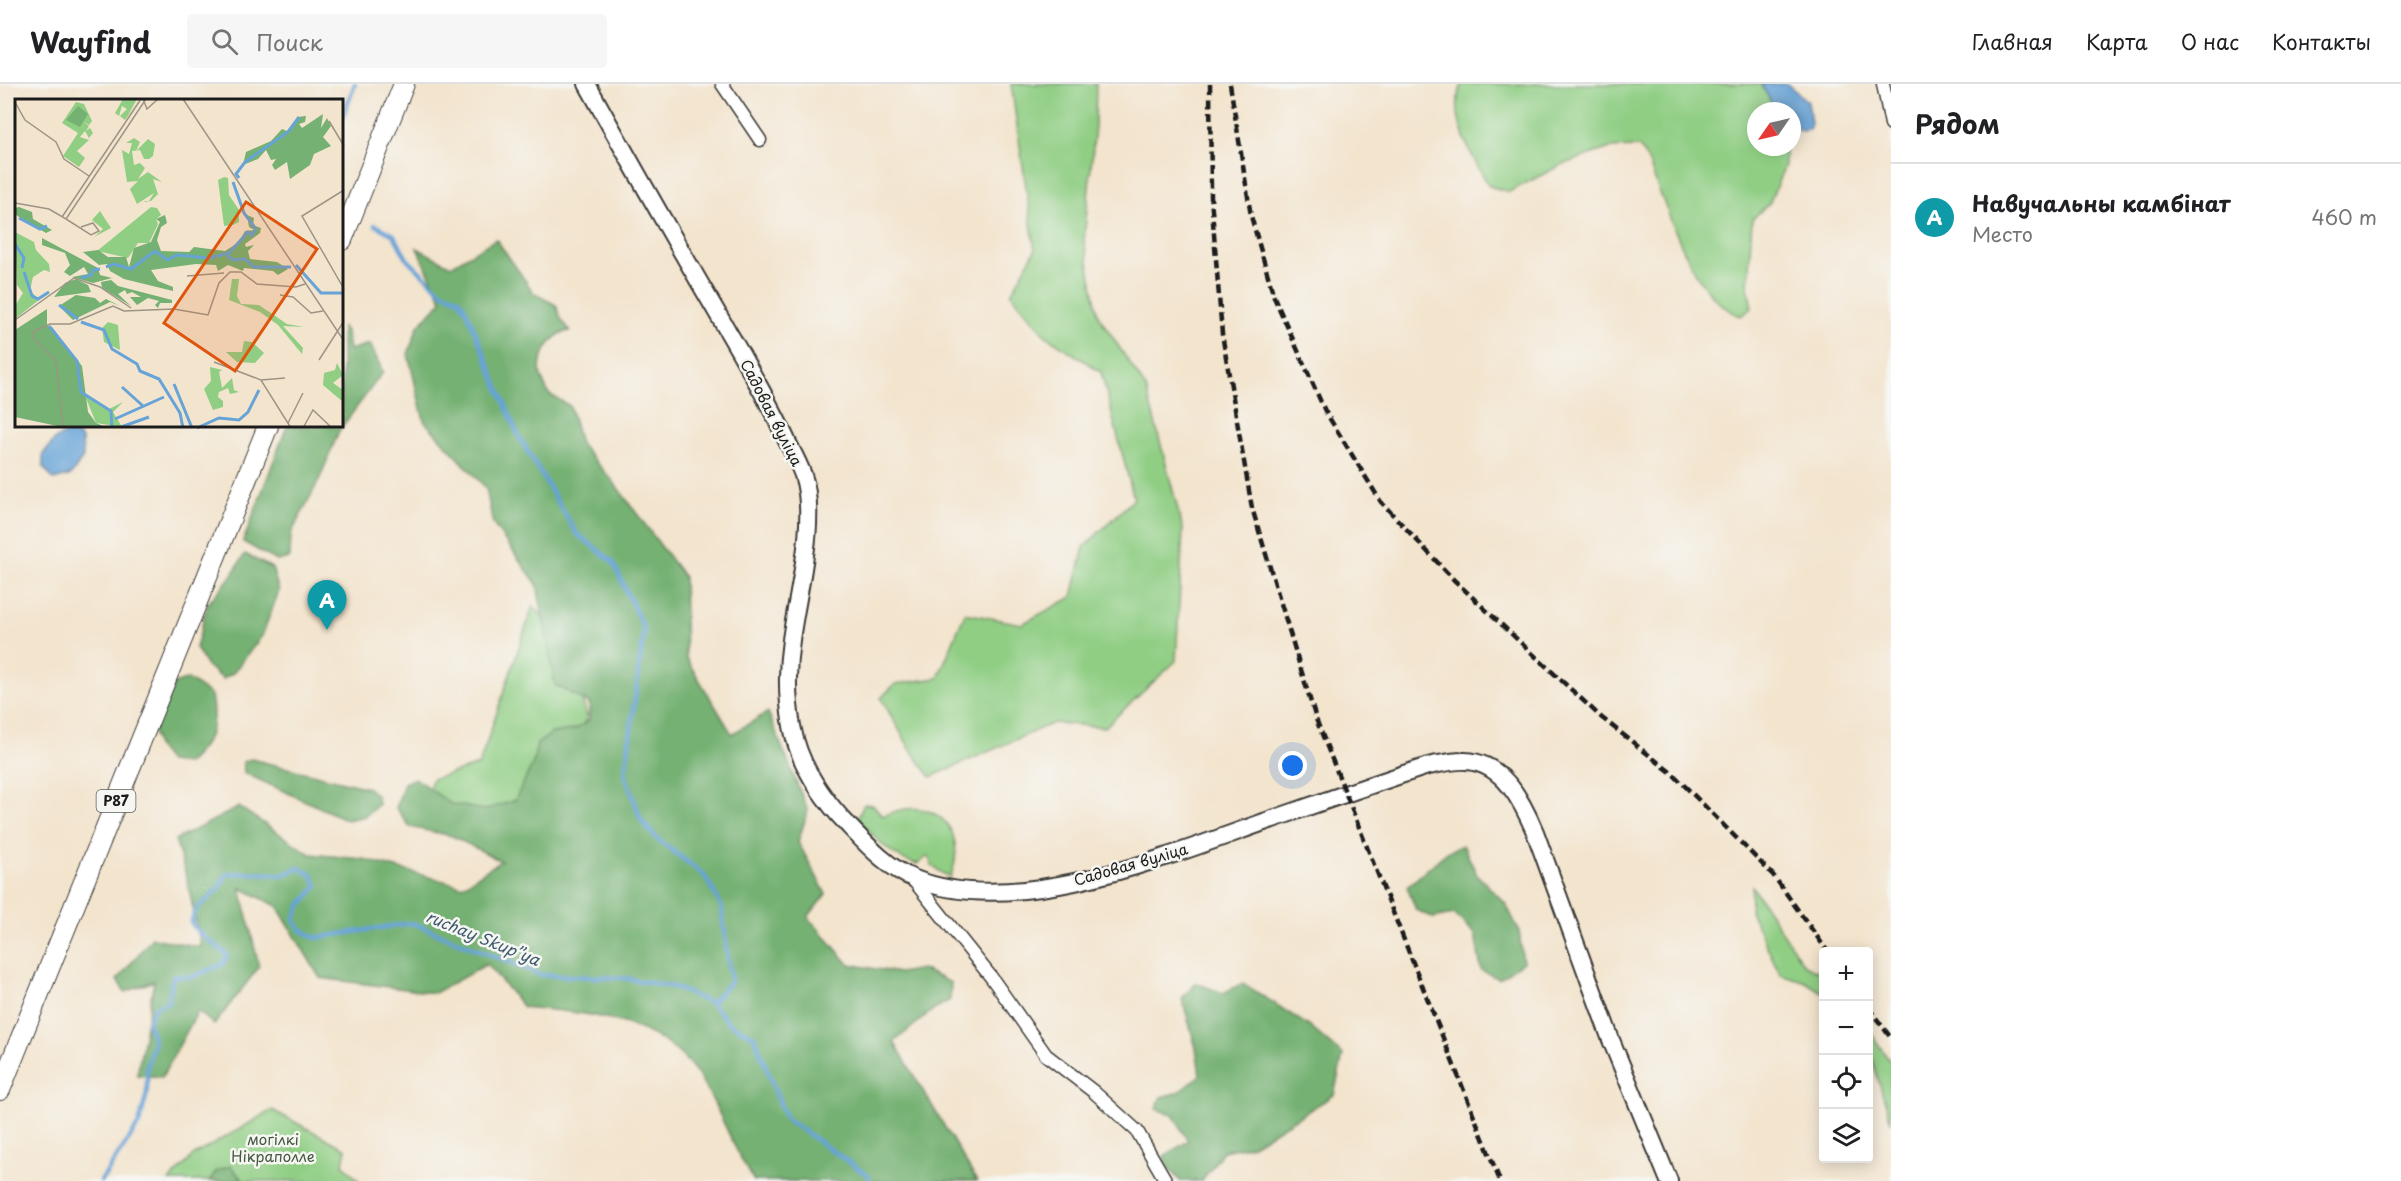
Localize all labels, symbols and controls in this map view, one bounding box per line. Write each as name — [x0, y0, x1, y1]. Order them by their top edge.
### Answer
search box — [187, 14, 607, 68]
text: Wayfind — [30, 20, 151, 63]
icon: search — [208, 25, 241, 58]
text: Поиск — [256, 25, 323, 58]
text: Главная — [1972, 25, 2053, 57]
text: Карта — [2086, 25, 2148, 57]
text: О нас — [2181, 25, 2239, 57]
text: Контакты — [2272, 25, 2371, 57]
inset map — [15, 99, 344, 428]
north arrow — [1747, 102, 1801, 156]
text: Рядом — [1915, 104, 2000, 143]
text: Навучальны камбінат — [1972, 186, 2230, 219]
text: A — [1927, 202, 1942, 232]
text: 460 m — [2311, 202, 2377, 232]
text: Место — [1972, 219, 2033, 249]
street label: Садовая вуліца — [735, 355, 810, 471]
pin: A — [308, 580, 346, 630]
your location — [1278, 751, 1307, 780]
road number: Р87 — [96, 790, 136, 812]
street label: Садовая вуліца — [1071, 836, 1191, 891]
water label: ruchay Skup’’ya — [423, 903, 545, 971]
map controls — [1819, 947, 1873, 1163]
button: + — [1819, 947, 1873, 1001]
button: − — [1819, 1001, 1873, 1055]
button: locate — [1819, 1055, 1873, 1109]
button: layers — [1819, 1109, 1873, 1163]
park label: могілкі Нікраполле — [231, 1127, 315, 1167]

